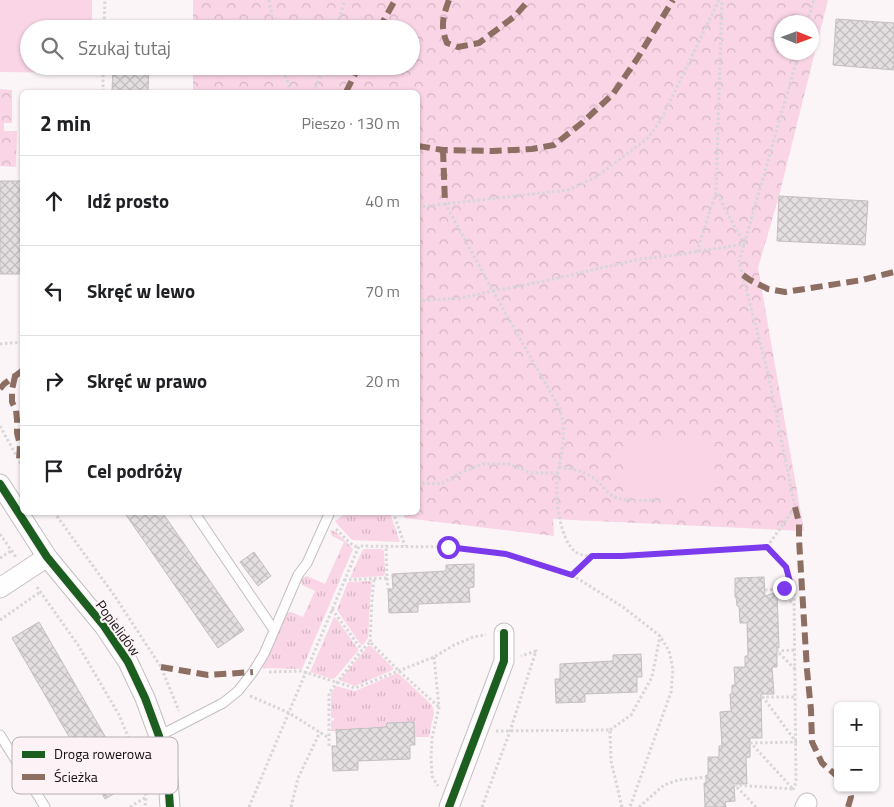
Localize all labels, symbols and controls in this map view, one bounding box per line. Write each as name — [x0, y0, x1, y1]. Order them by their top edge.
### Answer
north arrow — [774, 15, 819, 60]
search box — [20, 20, 420, 75]
text: Szukaj tutaj — [78, 33, 171, 62]
icon: search — [38, 34, 66, 62]
text: 2 min — [40, 107, 91, 139]
text: Pieszo · 130 m — [302, 111, 400, 135]
text: Idź prosto — [87, 186, 169, 215]
icon: ahead — [40, 187, 68, 215]
text: 40 m — [365, 189, 400, 213]
text: Skręć w lewo — [87, 276, 195, 305]
icon: left — [40, 277, 68, 305]
text: 70 m — [365, 279, 400, 303]
text: Skręć w prawo — [87, 366, 207, 395]
icon: right — [40, 367, 68, 395]
text: 20 m — [365, 369, 400, 393]
text: Cel podróży — [87, 456, 182, 485]
icon: arrive — [40, 457, 68, 485]
route start — [437, 536, 460, 559]
route end — [773, 577, 796, 600]
street label: Popielidów — [91, 595, 146, 660]
map controls — [834, 702, 879, 792]
button: + — [834, 702, 879, 747]
legend — [12, 737, 178, 794]
text: Droga rowerowa — [54, 743, 152, 764]
button: − — [834, 747, 879, 792]
text: Ścieżka — [54, 766, 98, 787]

